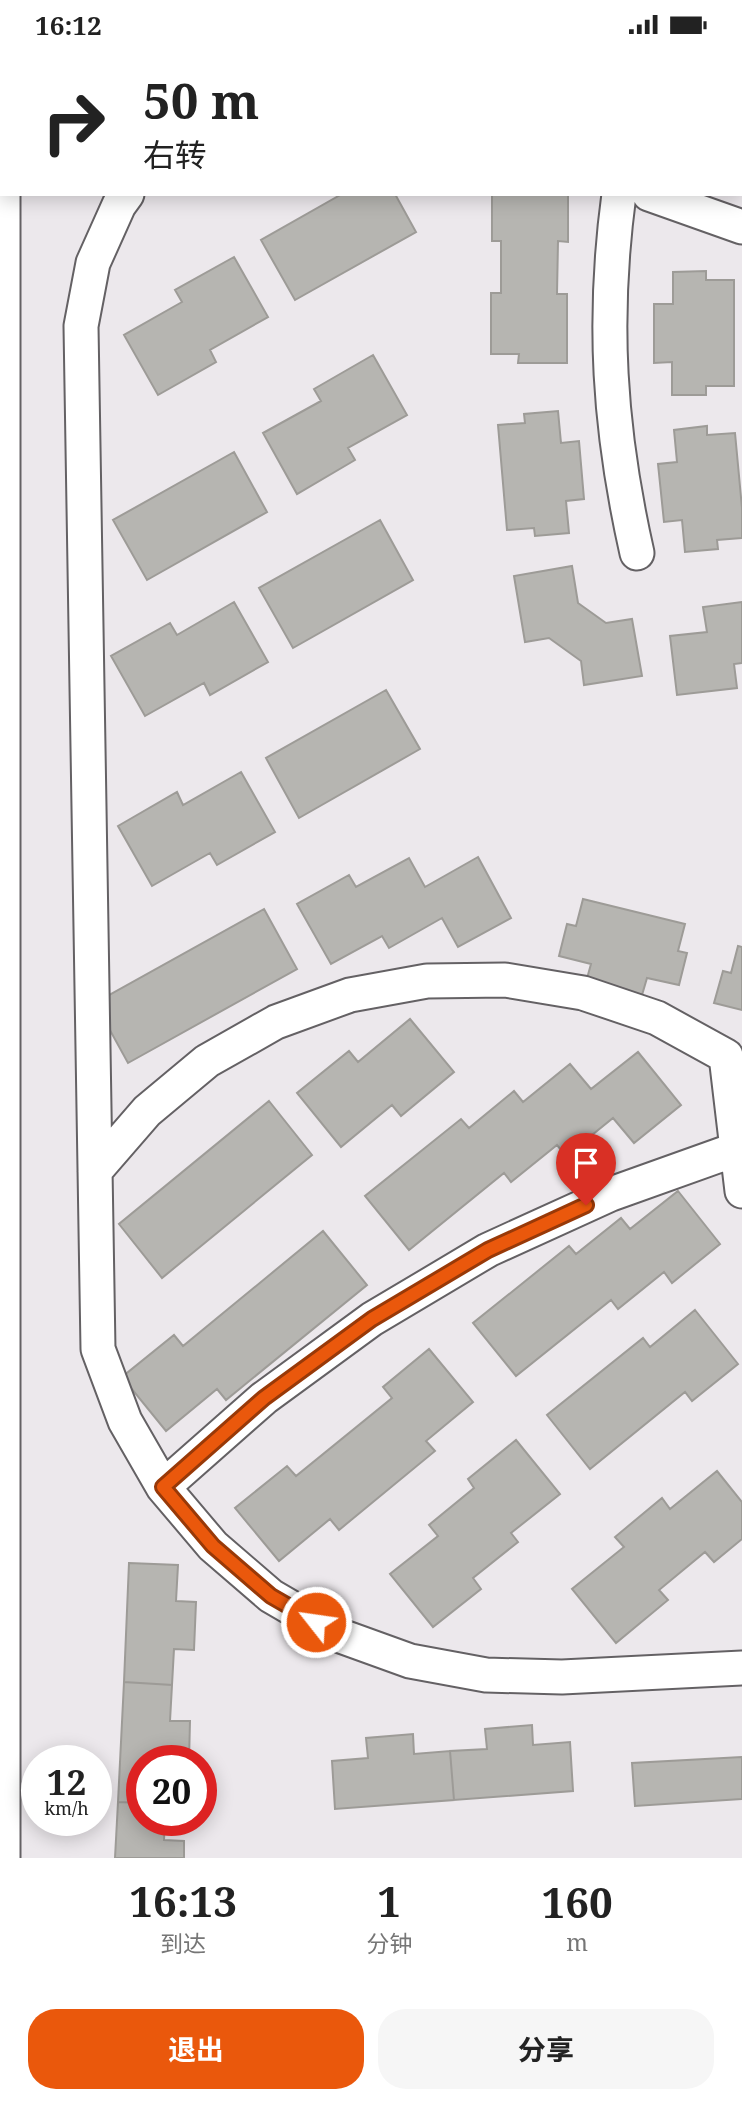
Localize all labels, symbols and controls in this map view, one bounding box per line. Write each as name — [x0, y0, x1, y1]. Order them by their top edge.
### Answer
text: 16:12 — [35, 7, 102, 43]
text: 50 m — [143, 67, 259, 133]
icon: right — [28, 77, 119, 168]
text: 右转 — [143, 133, 207, 176]
pin — [556, 1133, 616, 1205]
icon: arrive — [567, 1144, 605, 1182]
position arrow — [279, 1585, 353, 1659]
speed limit sign: 20 — [126, 1745, 217, 1836]
text: 12 — [47, 1758, 86, 1805]
text: km/h — [44, 1796, 89, 1820]
text: 16:13 — [129, 1872, 237, 1929]
text: 1 — [377, 1872, 401, 1929]
text: 160 — [542, 1873, 613, 1930]
text: m — [566, 1926, 588, 1958]
text: 到达 — [160, 1927, 206, 1959]
text: 分钟 — [366, 1927, 412, 1959]
button: 退出 — [28, 2009, 364, 2089]
button: 分享 — [378, 2009, 714, 2089]

